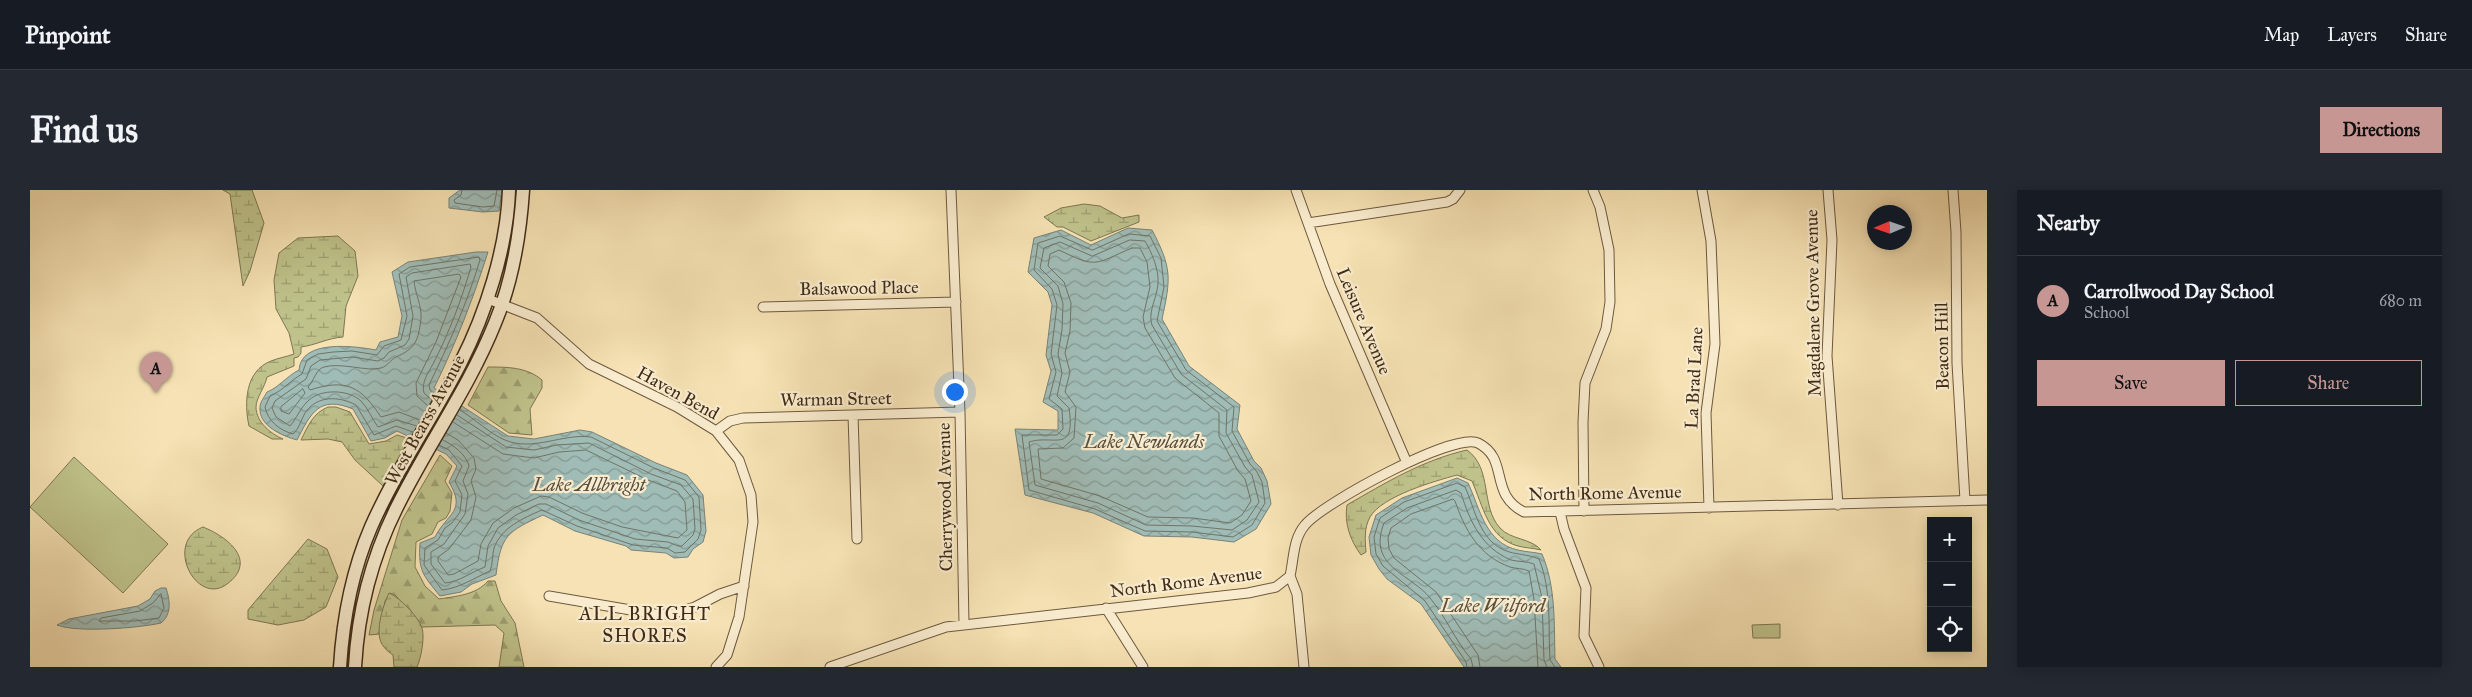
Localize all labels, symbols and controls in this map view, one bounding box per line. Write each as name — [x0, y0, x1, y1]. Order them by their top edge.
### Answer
text: Pinpoint — [25, 20, 111, 50]
text: Map — [2264, 24, 2299, 46]
text: Layers — [2327, 24, 2377, 46]
text: Share — [2405, 24, 2447, 46]
button: Directions — [2320, 107, 2442, 153]
text: Find us — [30, 109, 138, 152]
north arrow — [1867, 205, 1912, 250]
street label: Magdalene Grove Avenue — [1800, 209, 1827, 397]
text: Nearby — [2037, 210, 2100, 236]
street label: Leisure Avenue — [1332, 264, 1396, 378]
street label: Balsawood Place — [799, 276, 919, 300]
text: Carrollwood Day School — [2084, 280, 2274, 303]
text: A — [2048, 291, 2058, 310]
text: 680 m — [2379, 291, 2422, 310]
street label: Beacon Hill — [1930, 302, 1954, 390]
text: School — [2084, 303, 2129, 322]
street label: La Brad Lane — [1680, 326, 1708, 430]
street label: West Bearss Avenue — [380, 351, 470, 489]
pin: A — [140, 352, 172, 393]
button: Save — [2037, 360, 2225, 406]
button: Share — [2235, 360, 2422, 406]
street label: Haven Bend — [633, 361, 723, 425]
your location — [942, 379, 968, 405]
street label: Warman Street — [780, 387, 893, 411]
street label: Cherrywood Avenue — [933, 422, 957, 572]
water label: Lake Newlands — [1083, 430, 1205, 453]
water label: Lake Allbright — [532, 473, 647, 496]
street label: North Rome Avenue — [1528, 481, 1682, 505]
map controls — [1927, 517, 1972, 652]
button: + — [1927, 517, 1972, 562]
street label: North Rome Avenue — [1109, 562, 1263, 602]
button: − — [1927, 562, 1972, 607]
water label: Lake Wilford — [1440, 594, 1546, 617]
district label: ALL BRIGHT SHORES — [578, 602, 711, 647]
button: locate — [1927, 607, 1972, 652]

